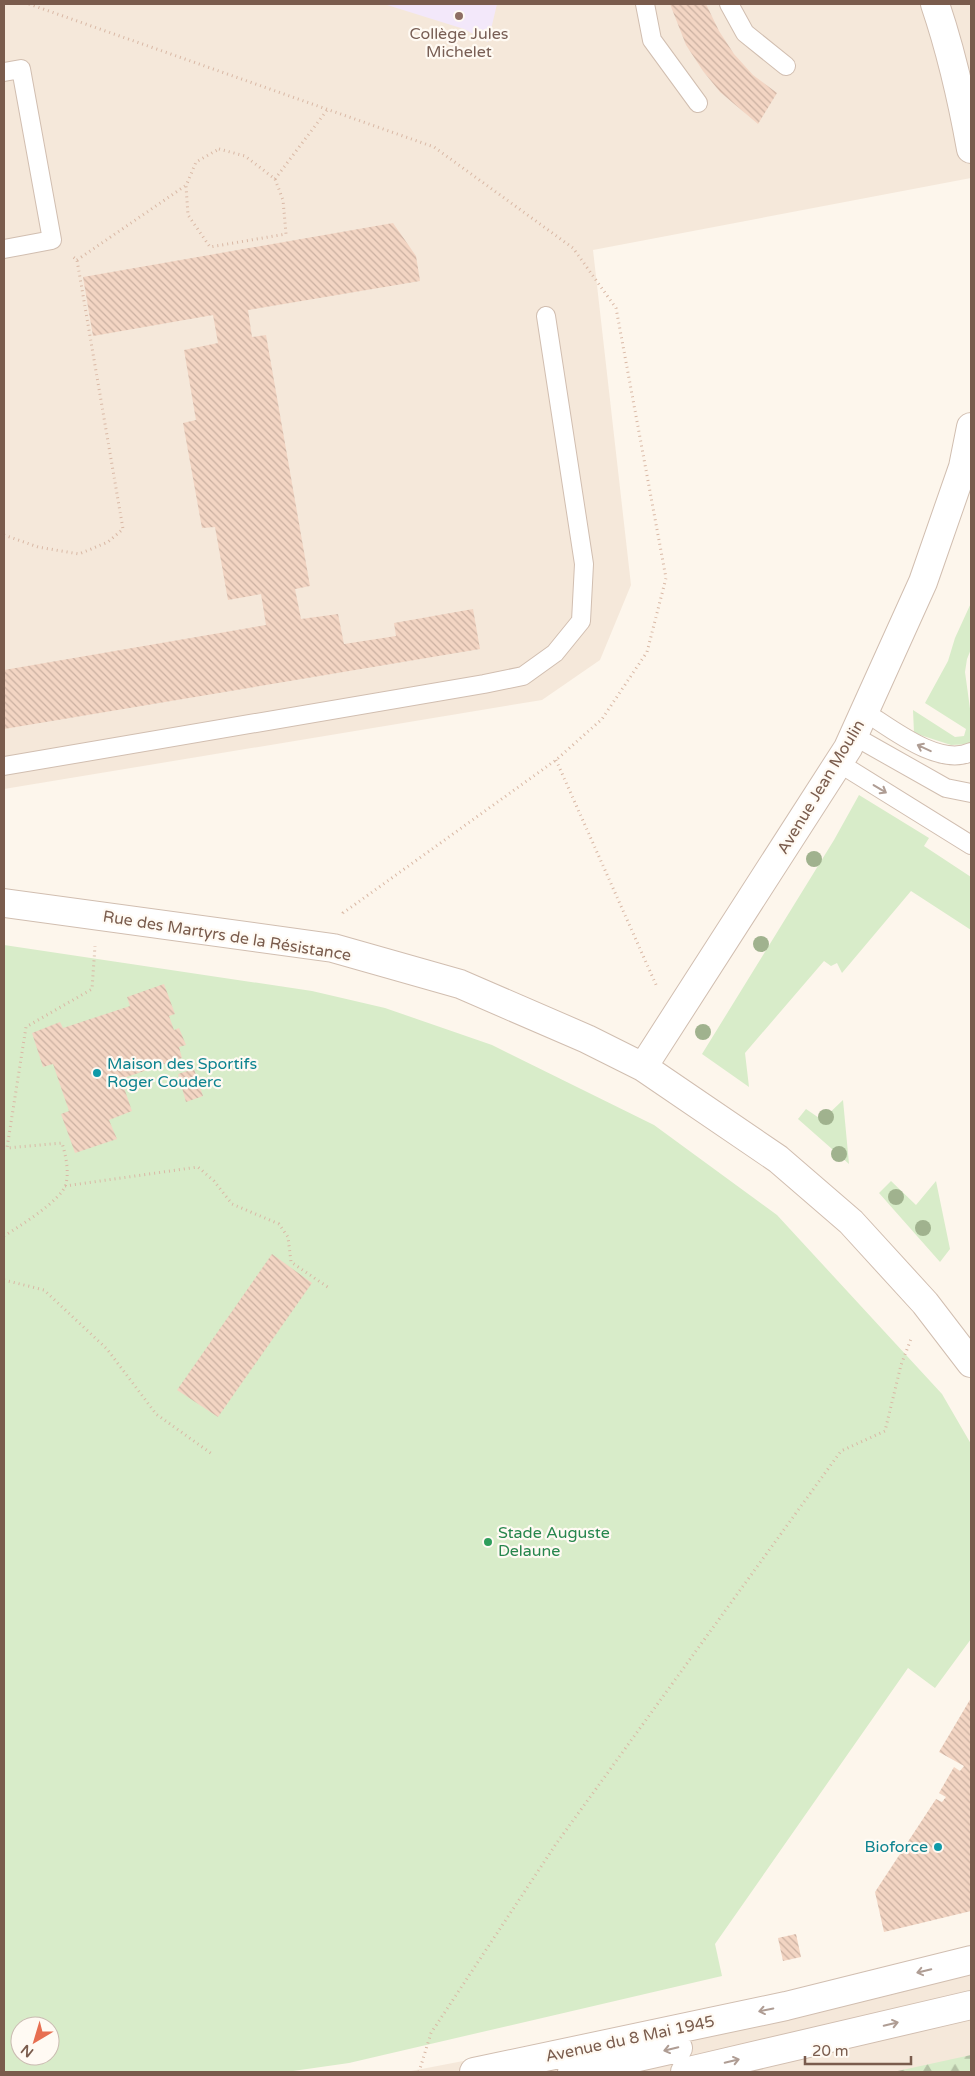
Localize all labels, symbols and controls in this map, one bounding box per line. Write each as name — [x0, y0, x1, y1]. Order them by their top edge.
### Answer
marker: Collège Jules Michelet — [453, 10, 465, 22]
place label: Collège Jules Michelet — [410, 24, 508, 62]
street label: Avenue Jean Moulin — [773, 716, 869, 858]
one-way arrow — [917, 743, 932, 753]
one-way arrow — [873, 785, 887, 795]
street label: Rue des Martyrs de la Résistance — [101, 906, 353, 966]
place label: Maison des Sportifs Roger Couderc — [107, 1054, 257, 1092]
marker: Maison des Sportifs Roger Couderc — [91, 1067, 103, 1079]
place label: Stade Auguste Delaune — [498, 1523, 610, 1561]
marker: Stade Auguste Delaune — [482, 1536, 494, 1548]
place label: Bioforce — [865, 1837, 928, 1857]
marker: Bioforce — [932, 1841, 944, 1853]
one-way arrow — [916, 1967, 932, 1977]
one-way arrow — [759, 2006, 775, 2015]
street label: Avenue du 8 Mai 1945 — [544, 2011, 716, 2067]
north arrow — [10, 2016, 60, 2066]
one-way arrow — [882, 2019, 898, 2028]
scale bar — [805, 2034, 911, 2066]
text: N — [18, 2041, 37, 2061]
text: 20 m — [812, 2042, 849, 2060]
one-way arrow — [663, 2045, 679, 2054]
one-way arrow — [724, 2056, 740, 2065]

